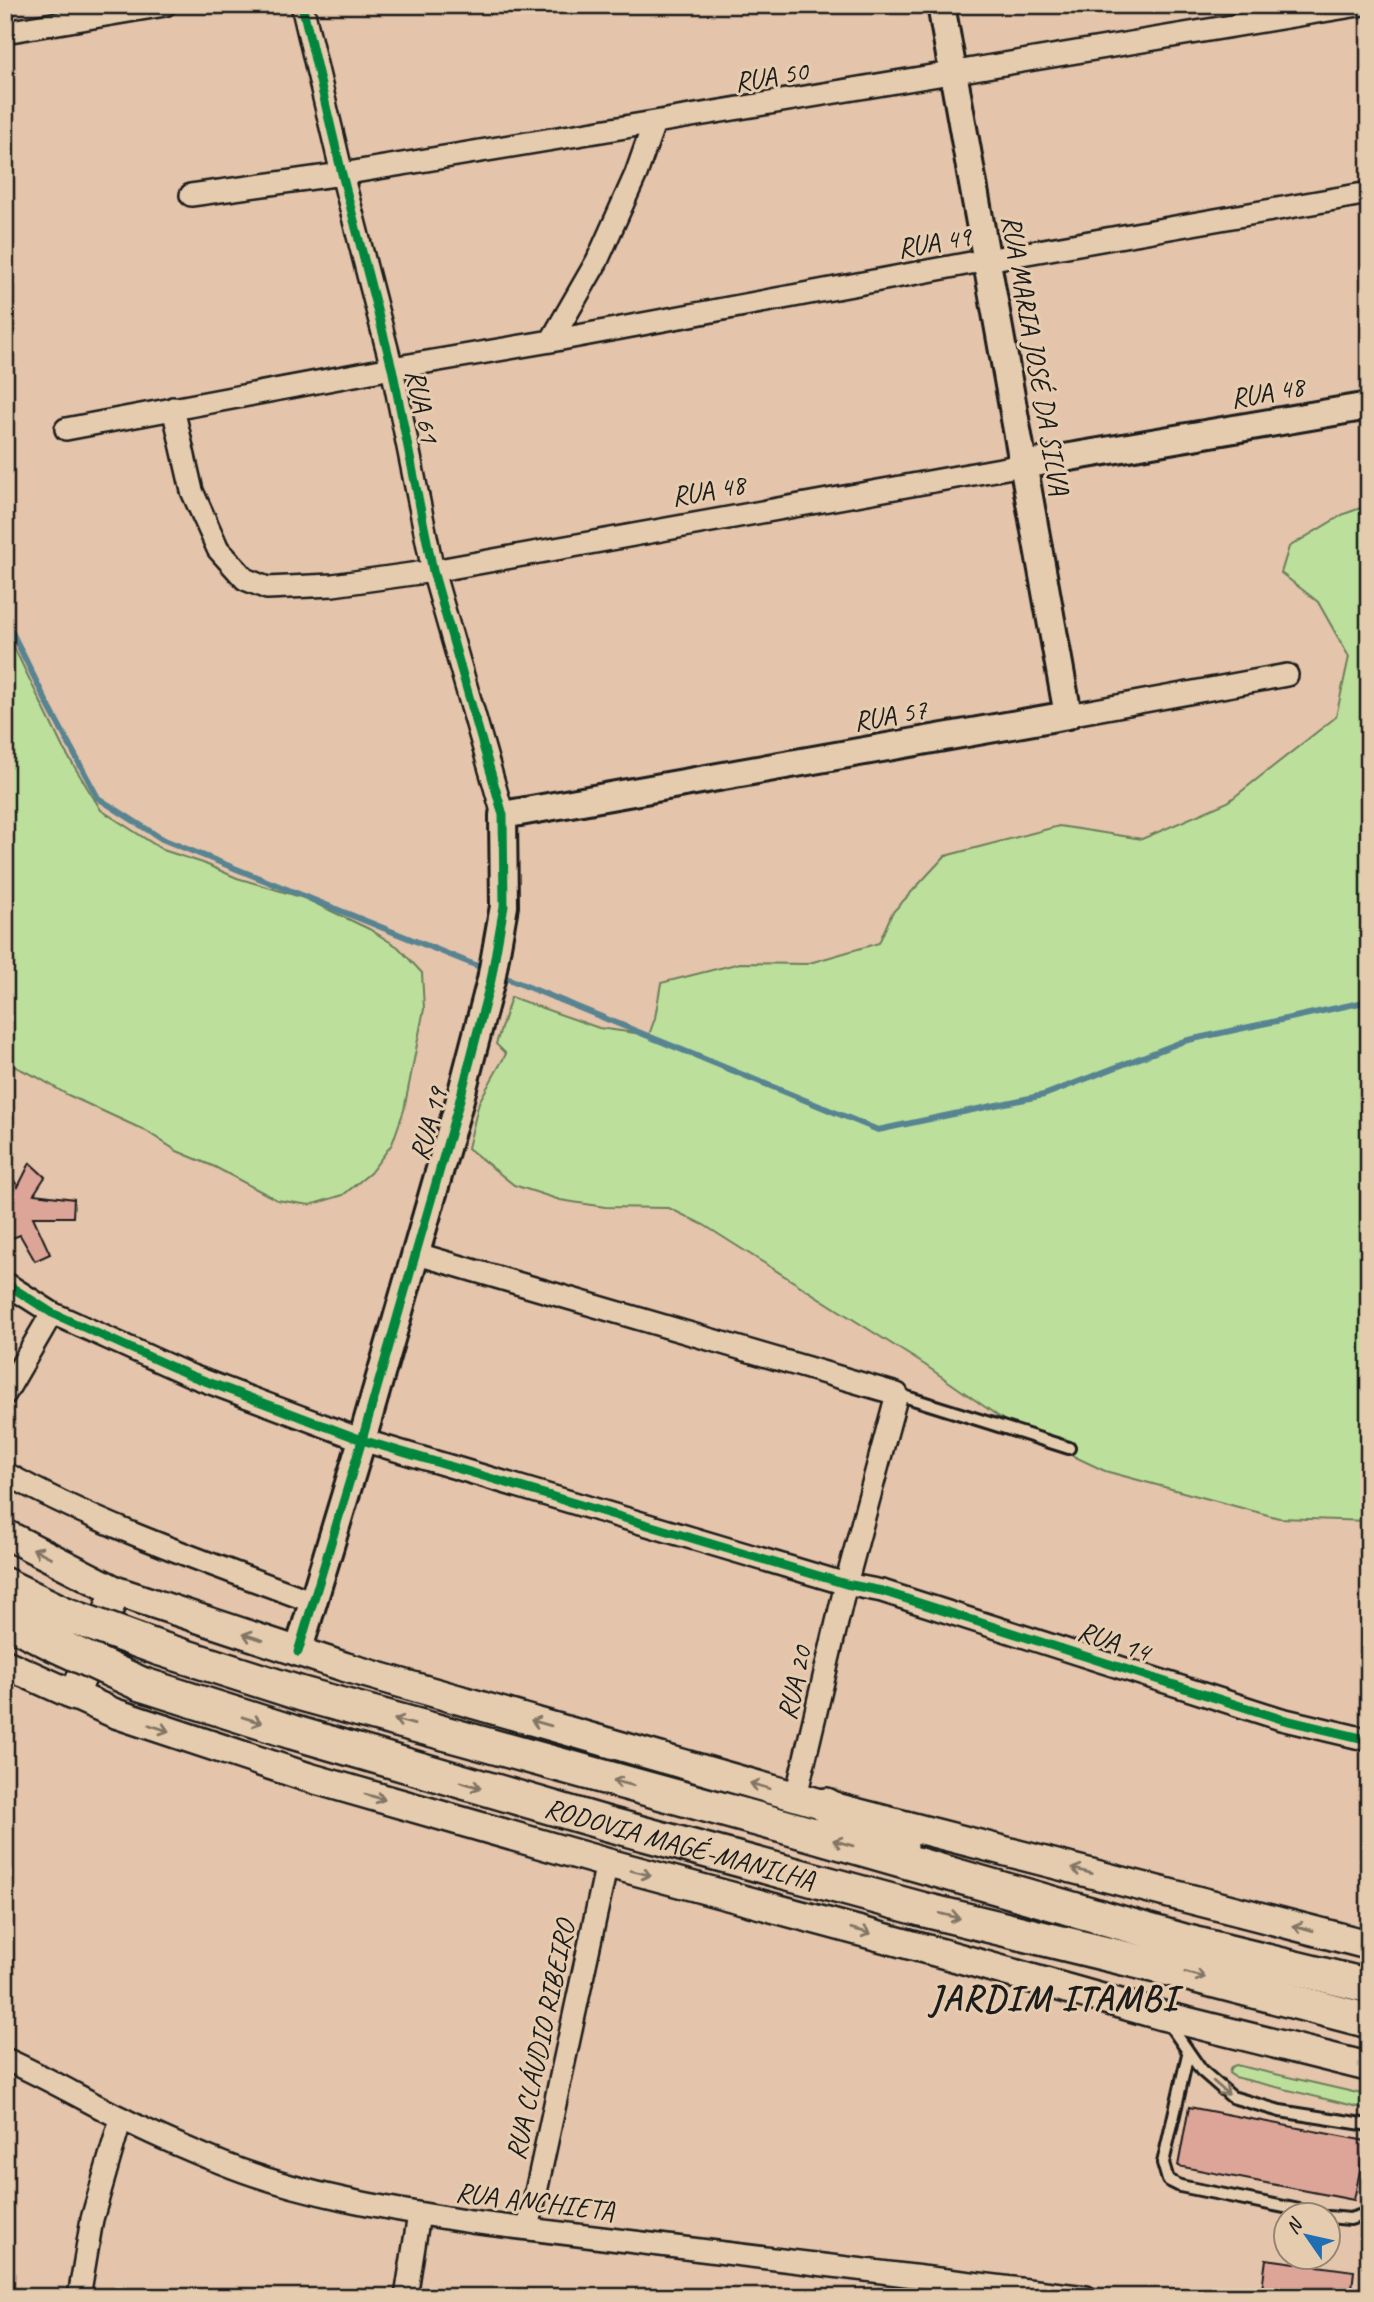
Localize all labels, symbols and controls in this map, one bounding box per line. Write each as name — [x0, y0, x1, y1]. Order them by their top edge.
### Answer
street label: RUA 50 — [732, 53, 813, 99]
street label: RUA MARIA JOSÉ DA SILVA — [994, 212, 1078, 499]
street label: RUA 49 — [895, 218, 976, 266]
street label: RUA 61 — [398, 366, 448, 447]
street label: RUA 48 — [1228, 368, 1309, 416]
street label: RUA 48 — [669, 466, 750, 514]
street label: RUA 57 — [851, 691, 931, 739]
street label: RUA 19 — [401, 1081, 456, 1164]
one-way arrow — [32, 1545, 53, 1559]
street label: RUA 14 — [1073, 1613, 1157, 1670]
one-way arrow — [242, 1630, 264, 1643]
street label: RUA 20 — [769, 1641, 820, 1723]
one-way arrow — [241, 1715, 263, 1727]
one-way arrow — [393, 1715, 416, 1728]
one-way arrow — [531, 1716, 553, 1729]
one-way arrow — [147, 1723, 169, 1735]
one-way arrow — [612, 1776, 635, 1789]
one-way arrow — [749, 1778, 771, 1791]
one-way arrow — [459, 1779, 481, 1792]
street label: RODOVIA MAGÉ-MANILHA — [541, 1789, 820, 1897]
one-way arrow — [364, 1791, 386, 1804]
one-way arrow — [832, 1836, 854, 1849]
one-way arrow — [1072, 1864, 1094, 1877]
one-way arrow — [630, 1867, 652, 1880]
one-way arrow — [938, 1910, 961, 1923]
street label: RUA CLÁUDIO RIBEIRO — [498, 1914, 583, 2163]
one-way arrow — [1292, 1921, 1315, 1934]
one-way arrow — [850, 1926, 872, 1939]
one-way arrow — [1183, 1969, 1206, 1982]
district label: JARDIM ITAMBI — [928, 1976, 1184, 2021]
one-way arrow — [1212, 2080, 1230, 2096]
street label: RUA ANCHIETA — [454, 2174, 617, 2228]
north arrow — [1272, 2200, 1342, 2270]
text: N — [1280, 2213, 1309, 2239]

